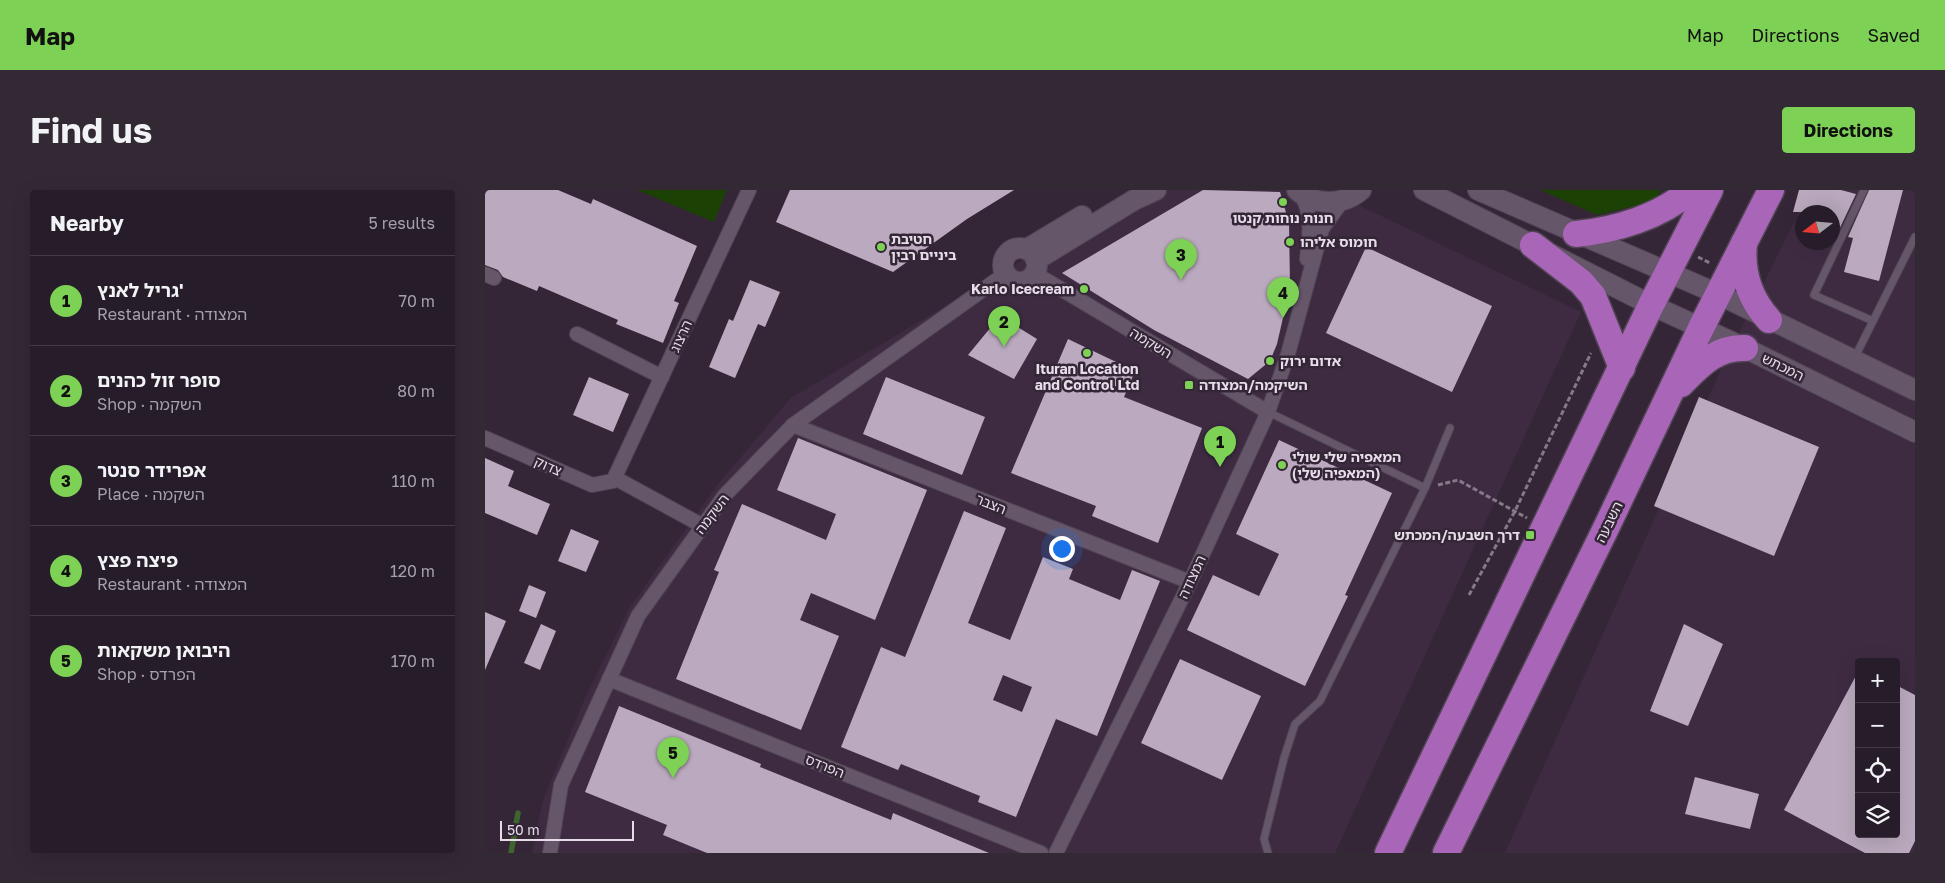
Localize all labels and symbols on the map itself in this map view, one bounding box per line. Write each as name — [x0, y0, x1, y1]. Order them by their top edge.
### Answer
marker: חנות נוחות קנטו — [1277, 196, 1289, 208]
north arrow — [1795, 205, 1840, 250]
place label: חנות נוחות קנטו — [1233, 209, 1333, 226]
place label: חטיבת ביניים רבין — [891, 230, 957, 263]
place label: חומוס אליהו — [1300, 233, 1377, 250]
marker: חומוס אליהו — [1284, 236, 1296, 248]
pin: 3 — [1165, 239, 1197, 280]
marker: חטיבת ביניים רבין — [875, 241, 887, 253]
pin: 4 — [1267, 277, 1299, 318]
place label: Karlo Icecream — [971, 280, 1074, 297]
marker: Karlo Icecream — [1078, 283, 1090, 295]
pin: 2 — [988, 306, 1020, 347]
street label: הרצוג — [666, 317, 695, 354]
street label: השקמה — [1127, 323, 1175, 362]
marker: Ituran Location and Control Ltd — [1081, 347, 1093, 359]
street label: המכתש — [1760, 349, 1807, 384]
place label: אדום ירוק — [1280, 352, 1342, 369]
marker: אדום ירוק — [1264, 355, 1276, 367]
place label: Ituran Location and Control Ltd — [1035, 360, 1139, 393]
place label: השיקמה/המצודה — [1199, 376, 1308, 393]
marker: השיקמה/המצודה — [1183, 379, 1195, 391]
pin: 1 — [1204, 426, 1236, 467]
place label: המאפיה שלי שולי (המאפיה שלי) — [1292, 448, 1401, 481]
street label: צדוק — [532, 452, 565, 479]
marker: המאפיה שלי שולי (המאפיה שלי) — [1276, 459, 1288, 471]
street label: השקמה — [691, 490, 732, 537]
street label: הצבר — [974, 490, 1009, 517]
street label: השבעה — [1591, 498, 1626, 545]
place label: דרך השבעה/המכתש — [1394, 526, 1520, 543]
marker: דרך השבעה/המכתש — [1524, 529, 1536, 541]
your location — [1049, 536, 1075, 562]
street label: המצודה — [1174, 552, 1209, 601]
pin: 5 — [657, 737, 689, 778]
street label: הפרדס — [803, 750, 847, 781]
scale bar — [500, 818, 634, 841]

